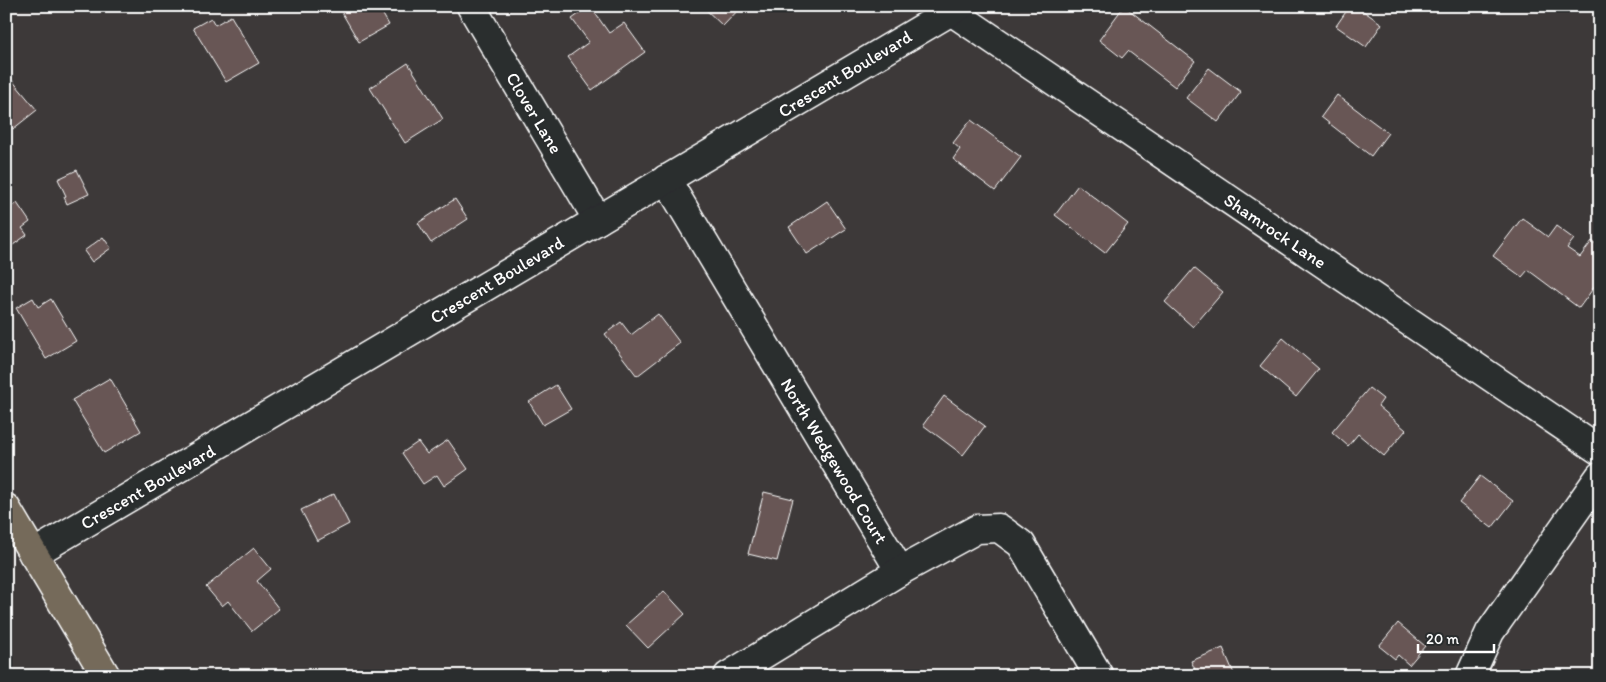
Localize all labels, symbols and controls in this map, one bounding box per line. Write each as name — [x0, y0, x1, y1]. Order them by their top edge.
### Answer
street label: Crescent Boulevard — [774, 25, 916, 123]
street label: Clover Lane — [501, 68, 567, 158]
street label: Shamrock Lane — [1220, 189, 1330, 273]
street label: Crescent Boulevard — [426, 231, 568, 329]
street label: North Wedgewood Court — [776, 374, 892, 548]
street label: Crescent Boulevard — [77, 439, 219, 534]
scale bar — [1418, 622, 1495, 654]
text: 20 m — [1426, 630, 1460, 648]

